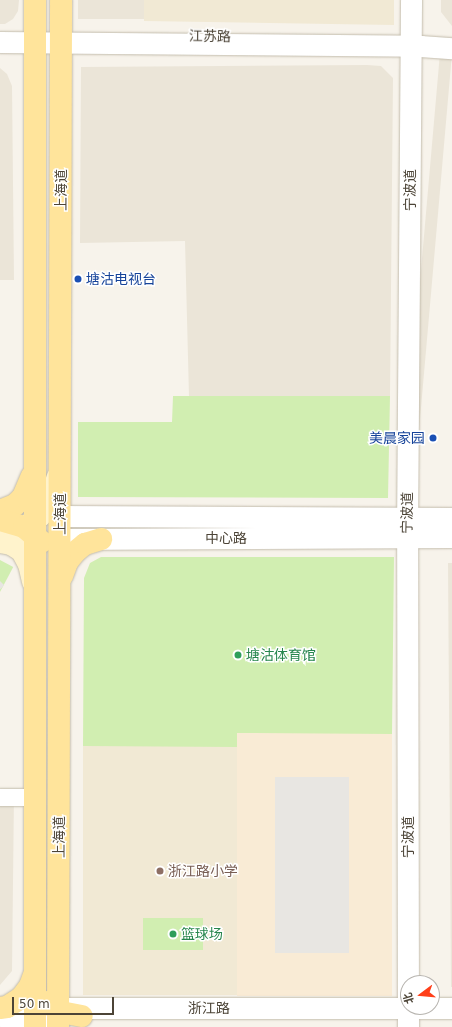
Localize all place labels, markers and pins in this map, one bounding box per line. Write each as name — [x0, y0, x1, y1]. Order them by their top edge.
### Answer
place label: 塘沽电视台 — [86, 271, 156, 287]
marker: 塘沽电视台 — [73, 274, 83, 284]
place label: 美晨家园 — [369, 430, 425, 446]
marker: 美晨家园 — [428, 433, 438, 443]
place label: 塘沽体育馆 — [246, 647, 316, 663]
marker: 塘沽体育馆 — [233, 650, 243, 660]
place label: 浙江路小学 — [168, 863, 238, 879]
marker: 浙江路小学 — [155, 866, 165, 876]
place label: 篮球场 — [181, 926, 223, 942]
marker: 篮球场 — [168, 929, 178, 939]

